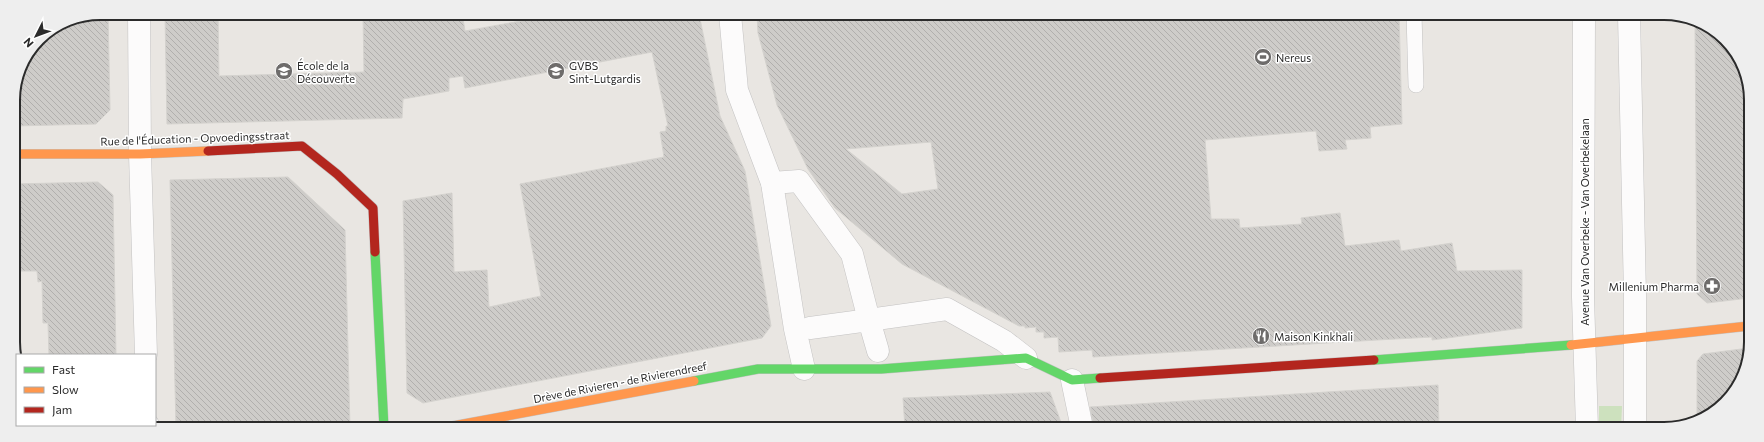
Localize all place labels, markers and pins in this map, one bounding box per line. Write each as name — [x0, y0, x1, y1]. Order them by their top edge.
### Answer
sports icon: Nereus — [1253, 47, 1273, 67]
place label: Nereus — [1276, 51, 1311, 64]
place label: École de la Découverte — [297, 58, 355, 85]
place label: GVBS Sint-Lutgardis — [569, 59, 641, 85]
school or university icon: École de la Découverte — [274, 61, 294, 81]
school or university icon: GVBS Sint-Lutgardis — [546, 61, 566, 81]
pharmacy icon: Millenium Pharma — [1702, 276, 1722, 296]
place label: Millenium Pharma — [1609, 280, 1699, 293]
restaurant icon: Maison Kinkhali — [1251, 326, 1271, 346]
place label: Maison Kinkhali — [1274, 330, 1353, 343]

